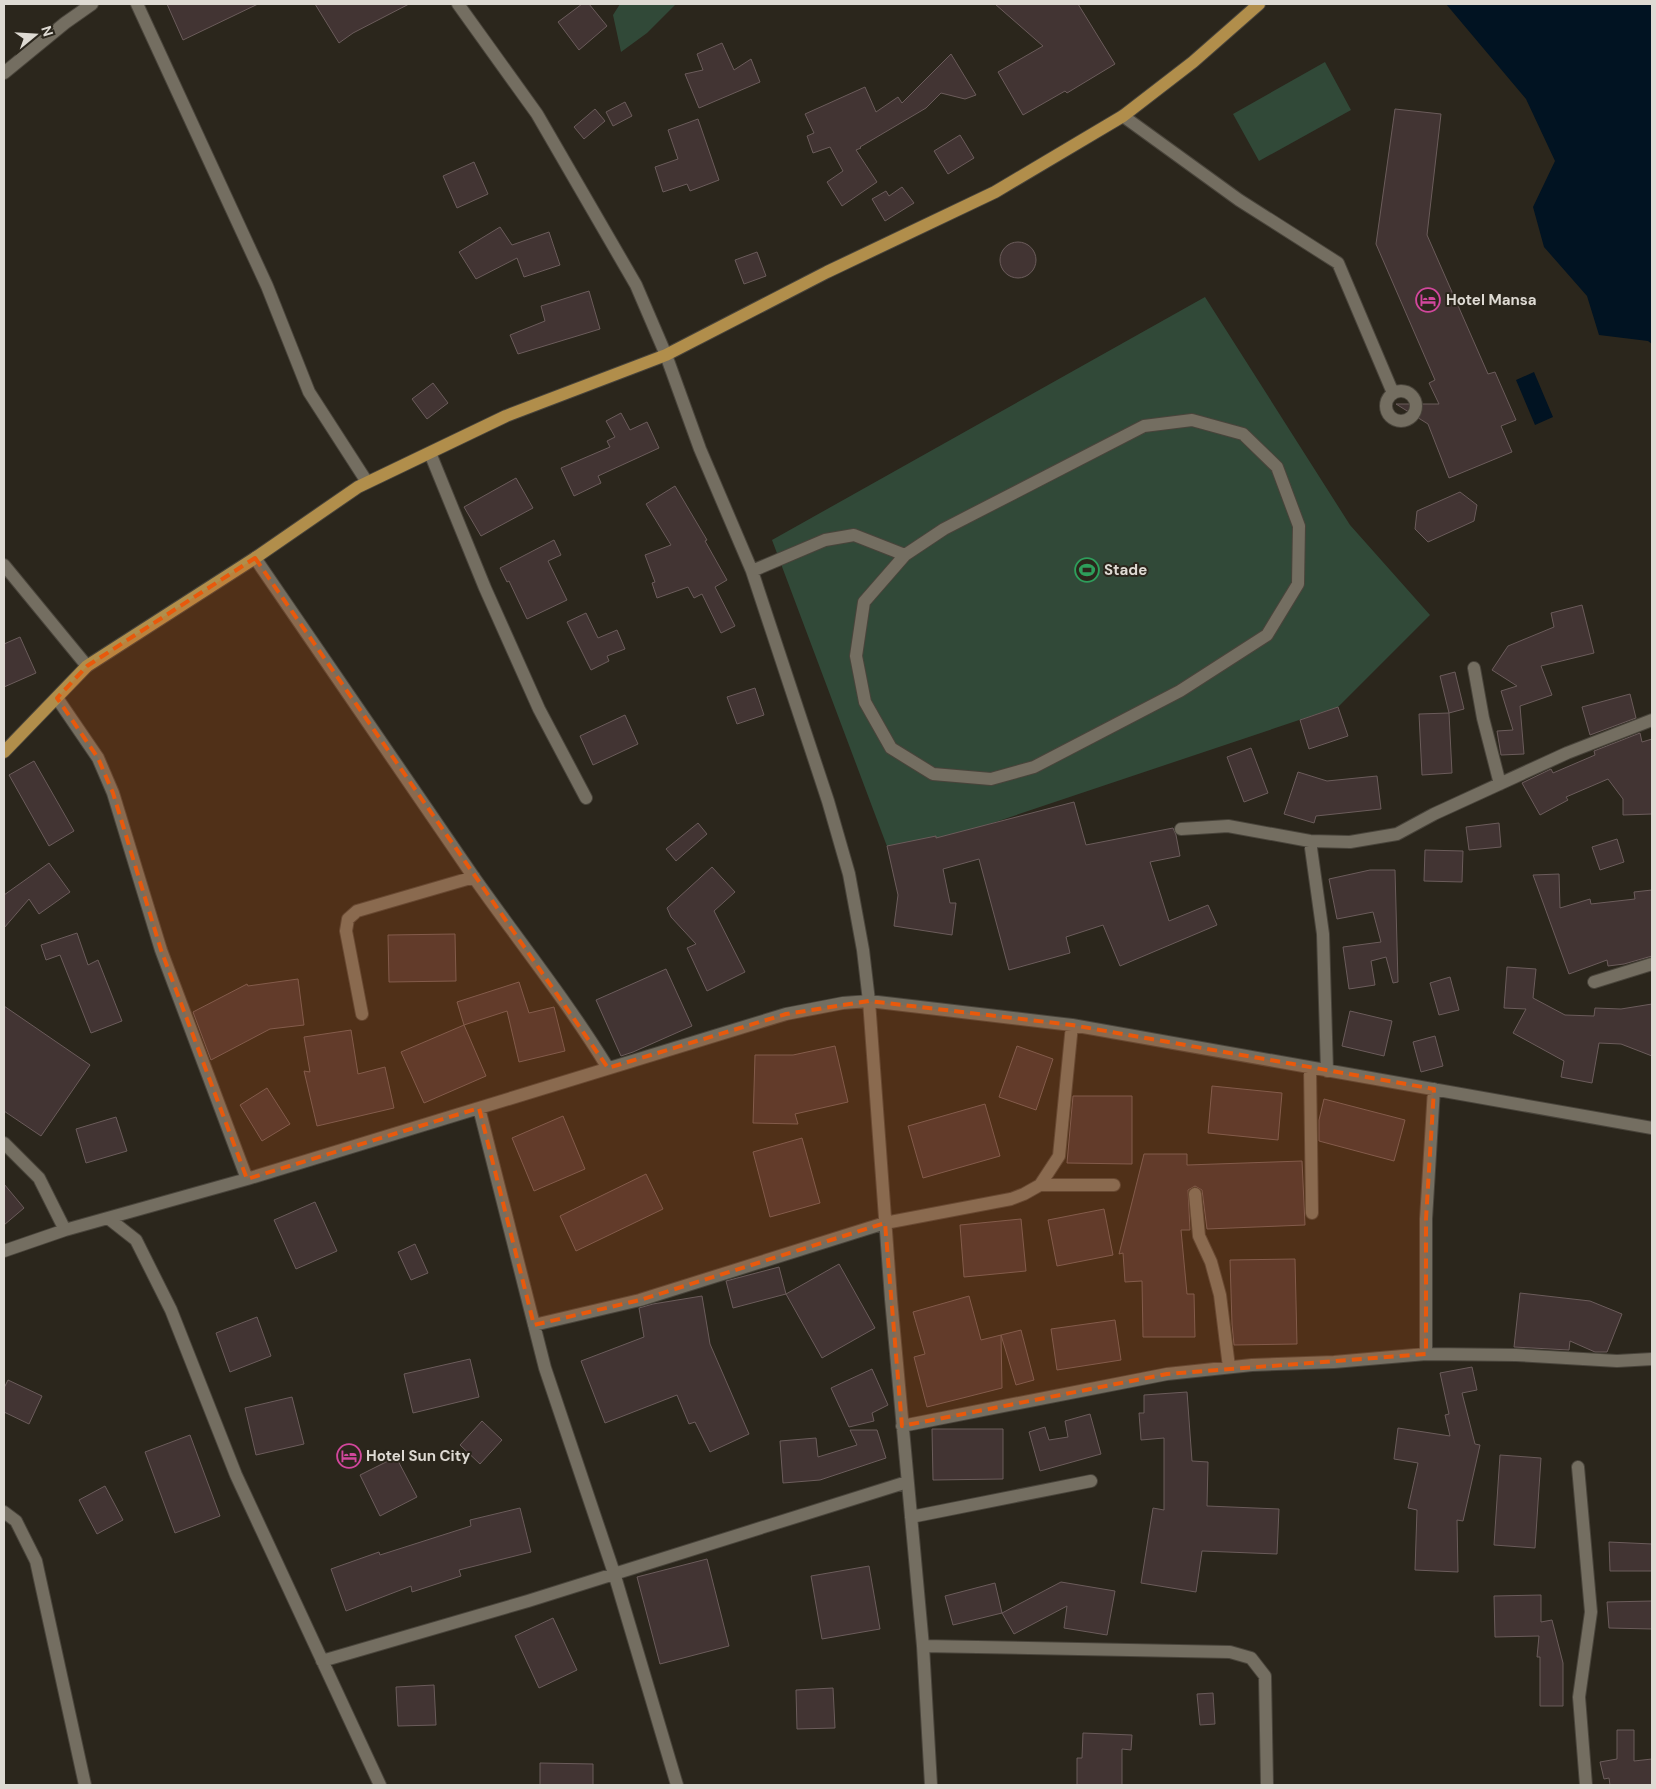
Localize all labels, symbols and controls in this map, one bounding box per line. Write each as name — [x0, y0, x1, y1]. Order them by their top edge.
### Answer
north arrow — [10, 10, 60, 60]
text: N — [37, 23, 58, 39]
hotel icon: Hotel Mansa — [1415, 287, 1441, 313]
place label: Hotel Mansa — [1446, 290, 1537, 310]
sports icon: Stade — [1074, 557, 1100, 583]
place label: Stade — [1104, 560, 1147, 580]
hotel icon: Hotel Sun City — [336, 1443, 362, 1469]
place label: Hotel Sun City — [366, 1446, 470, 1466]

